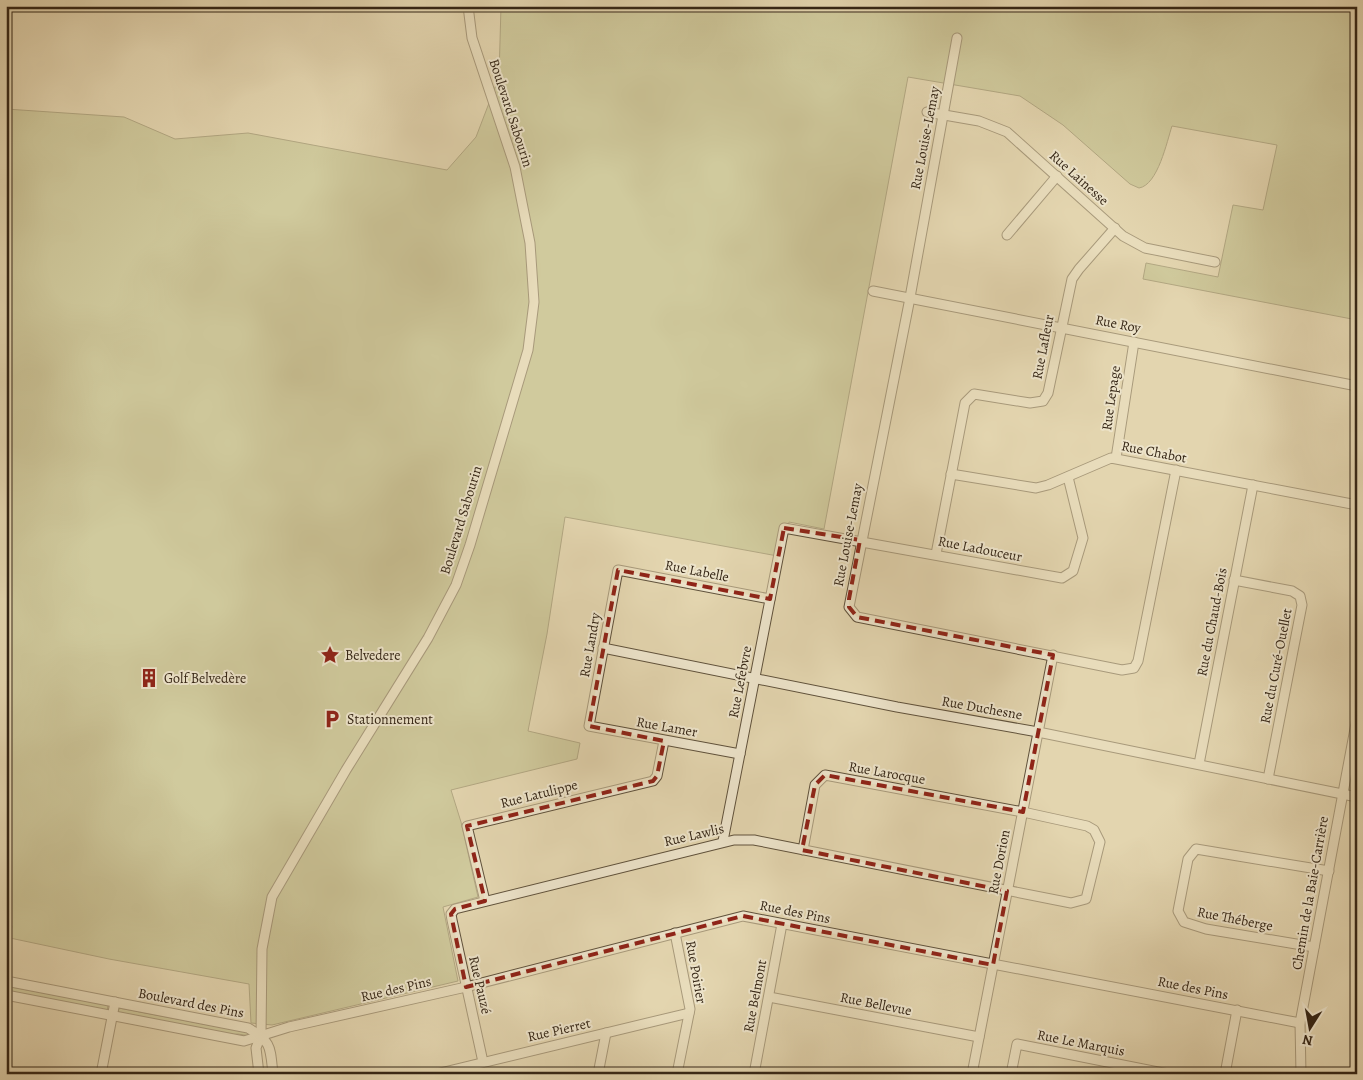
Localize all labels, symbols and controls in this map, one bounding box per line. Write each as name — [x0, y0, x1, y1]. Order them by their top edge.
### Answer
street label: Boulevard Sabourin — [485, 56, 538, 170]
street label: Rue Louise-Lemay — [906, 84, 944, 191]
street label: Rue Lainesse — [1045, 146, 1113, 210]
street label: Rue Roy — [1094, 310, 1143, 338]
street label: Rue Lafleur — [1027, 312, 1059, 381]
street label: Rue Lepage — [1097, 364, 1125, 432]
street label: Rue Chabot — [1120, 436, 1189, 468]
street label: Boulevard Sabourin — [435, 463, 487, 577]
street label: Rue Louise-Lemay — [829, 481, 867, 588]
street label: Rue Ladouceur — [936, 532, 1024, 567]
street label: Rue Labelle — [663, 555, 731, 587]
street label: Rue du Chaud-Bois — [1192, 566, 1232, 678]
street label: Rue du Curé-Ouellet — [1256, 606, 1297, 725]
street label: Rue Landry — [575, 610, 605, 679]
place icon: Belvedere — [319, 644, 341, 666]
street label: Rue Lefebvre — [724, 644, 756, 720]
place label: Belvedere — [345, 646, 400, 665]
building icon: Golf Belvedère — [138, 667, 160, 689]
place label: Golf Belvedère — [164, 669, 246, 688]
street label: Rue Duchesne — [940, 692, 1024, 724]
parking icon: Stationnement — [321, 708, 343, 730]
place label: Stationnement — [347, 710, 433, 729]
street label: Rue Lamer — [635, 712, 700, 742]
street label: Rue Larocque — [847, 757, 927, 789]
street label: Rue Latulippe — [498, 775, 580, 813]
street label: Chemin de la Baie-Carrière — [1287, 815, 1333, 971]
street label: Rue Lawlis — [662, 819, 726, 851]
street label: Rue Dorion — [983, 828, 1015, 896]
street label: Rue des Pins — [758, 896, 832, 928]
street label: Rue Théberge — [1195, 902, 1275, 936]
street label: Rue Poirier — [681, 939, 711, 1006]
street label: Rue Pauzé — [464, 954, 496, 1016]
street label: Rue Belmont — [739, 958, 771, 1034]
street label: Rue des Pins — [359, 972, 433, 1006]
street label: Rue des Pins — [1156, 972, 1230, 1004]
street label: Boulevard des Pins — [136, 983, 246, 1023]
street label: Rue Bellevue — [839, 988, 913, 1020]
north arrow — [1286, 1002, 1336, 1052]
street label: Rue Pierret — [526, 1013, 593, 1046]
street label: Rue Le Marquis — [1036, 1025, 1126, 1061]
text: N — [1301, 1030, 1314, 1051]

